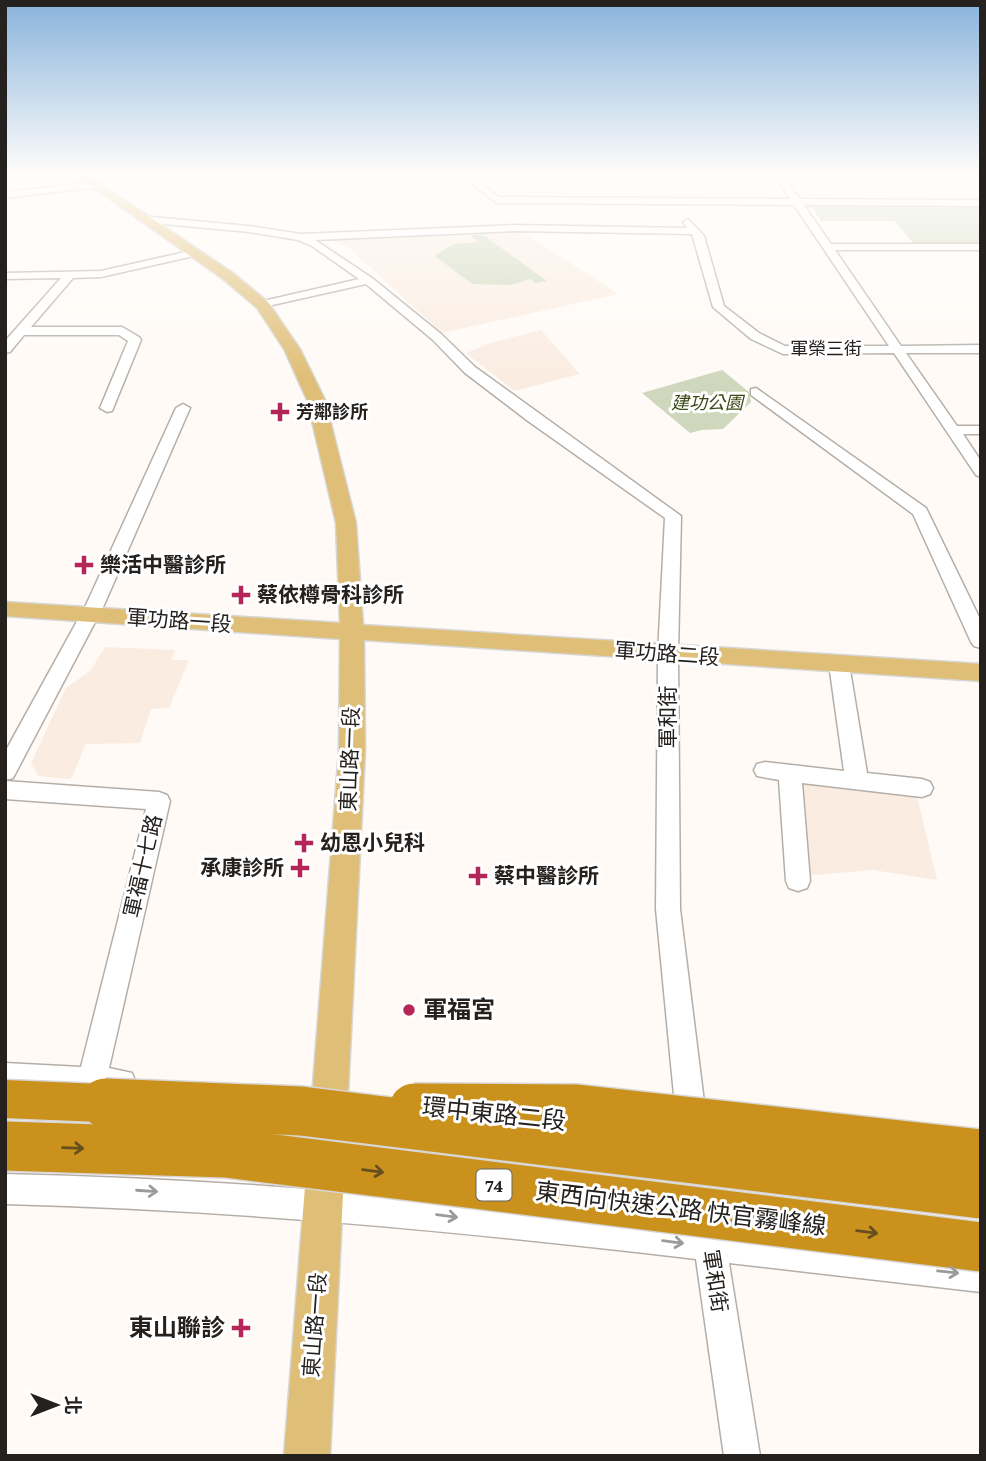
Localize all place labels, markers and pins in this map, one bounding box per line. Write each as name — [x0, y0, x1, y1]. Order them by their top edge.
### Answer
marker: 芳鄰診所 — [270, 402, 290, 422]
place label: 芳鄰診所 — [296, 402, 368, 422]
place label: 樂活中醫診所 — [100, 553, 226, 577]
marker: 樂活中醫診所 — [74, 555, 94, 575]
place label: 蔡依樽骨科診所 — [257, 583, 404, 607]
marker: 蔡依樽骨科診所 — [231, 585, 251, 605]
place label: 幼恩小兒科 — [320, 831, 425, 855]
marker: 幼恩小兒科 — [294, 833, 314, 853]
place label: 承康診所 — [200, 856, 284, 880]
marker: 承康診所 — [290, 858, 310, 878]
place label: 蔡中醫診所 — [494, 864, 599, 888]
marker: 蔡中醫診所 — [468, 866, 488, 886]
place label: 軍福宮 — [423, 996, 495, 1023]
marker: 軍福宮 — [401, 1002, 417, 1018]
place label: 東山聯診 — [129, 1314, 225, 1341]
marker: 東山聯診 — [231, 1318, 251, 1338]

